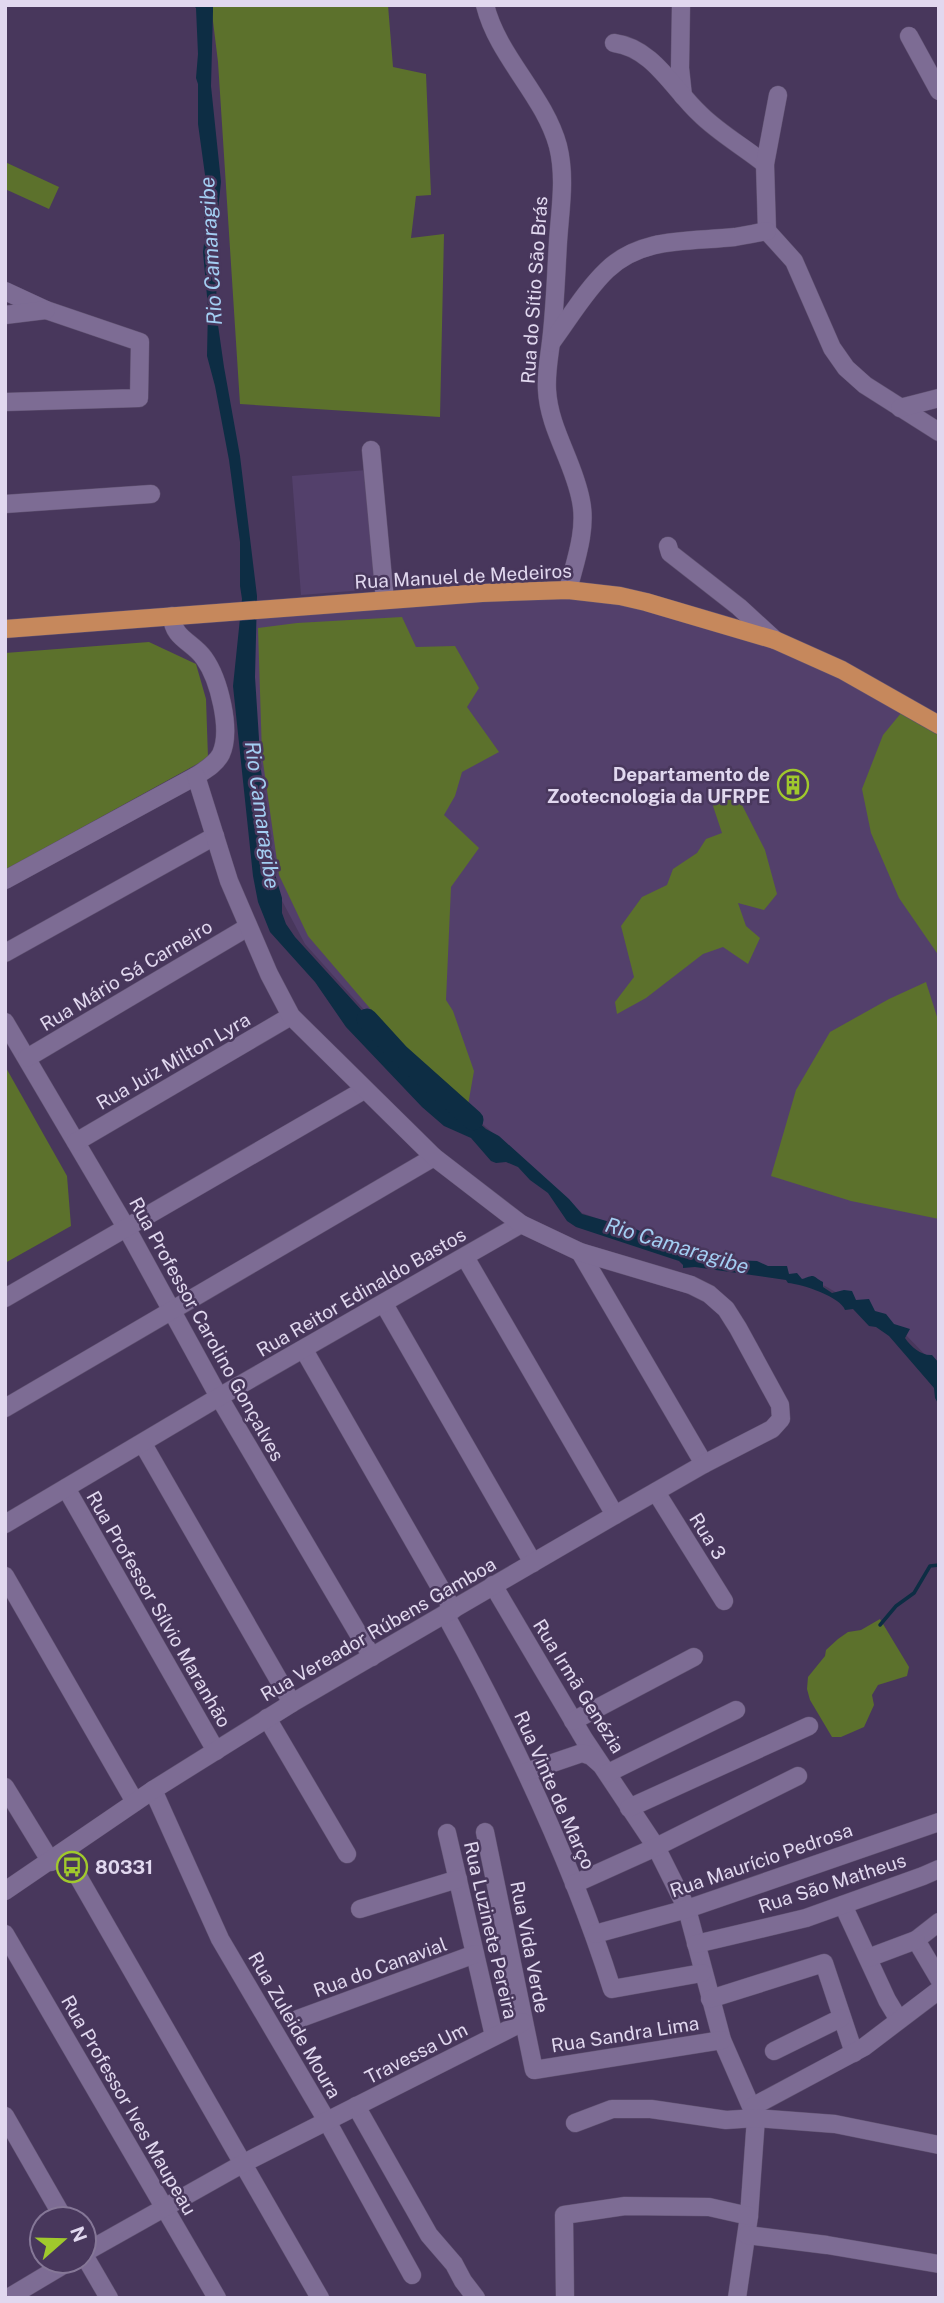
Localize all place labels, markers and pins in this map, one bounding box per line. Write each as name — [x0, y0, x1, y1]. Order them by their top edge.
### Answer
place label: Departamento de Zootecnologia da UFRPE — [547, 763, 770, 807]
building icon: Departamento de Zootecnologia da UFRPE — [776, 768, 810, 802]
bus stop icon: 80331 — [55, 1850, 89, 1884]
place label: 80331 — [95, 1856, 153, 1878]

